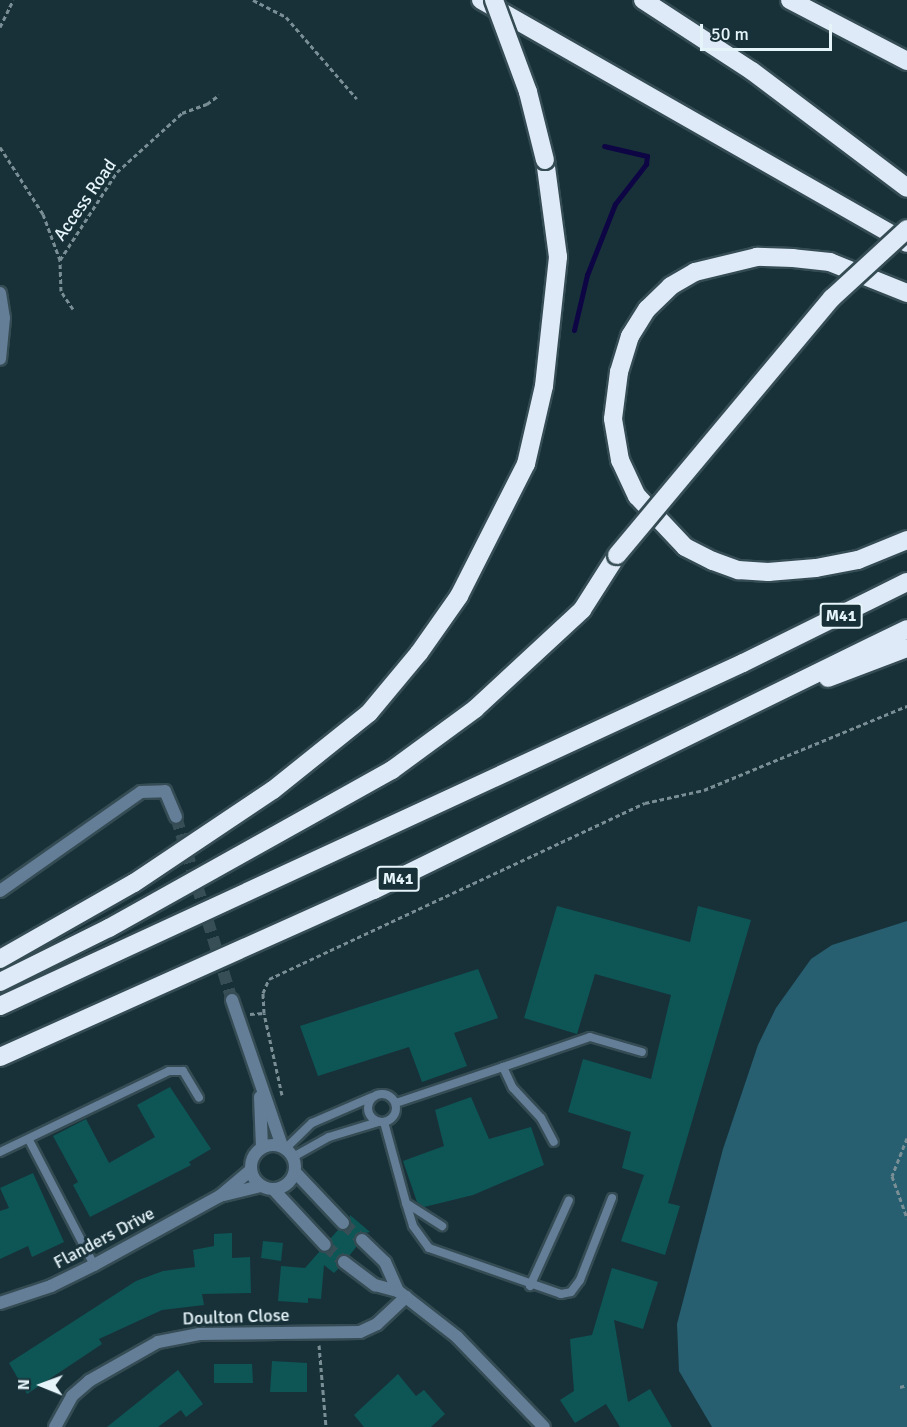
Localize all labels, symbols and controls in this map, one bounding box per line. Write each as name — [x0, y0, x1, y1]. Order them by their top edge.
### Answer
scale bar — [703, 12, 835, 50]
text: 50 m — [711, 23, 749, 45]
street label: Access Road — [49, 155, 121, 245]
road number: M41 — [818, 603, 864, 629]
road number: M41 — [376, 866, 420, 892]
street label: Flanders Drive — [50, 1202, 158, 1274]
street label: Doulton Close — [182, 1304, 290, 1330]
north arrow — [12, 1355, 72, 1415]
text: N — [14, 1379, 34, 1390]

